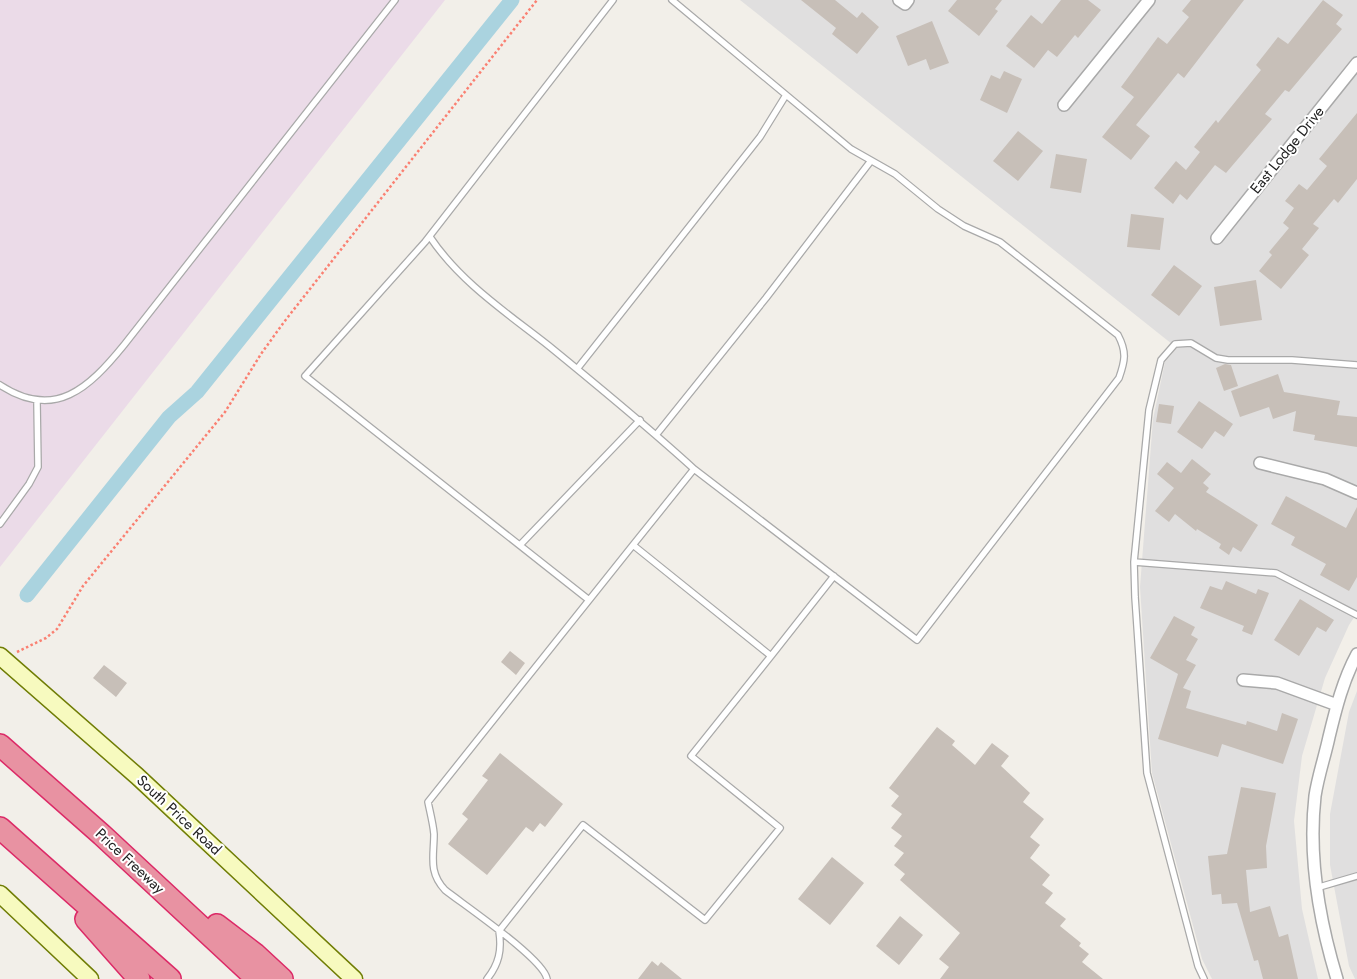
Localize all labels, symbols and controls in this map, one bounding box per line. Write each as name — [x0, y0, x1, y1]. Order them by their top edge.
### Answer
street label: East Lodge Drive — [1245, 101, 1329, 199]
street label: South Price Road — [132, 770, 226, 860]
street label: Price Freeway — [90, 823, 170, 899]

